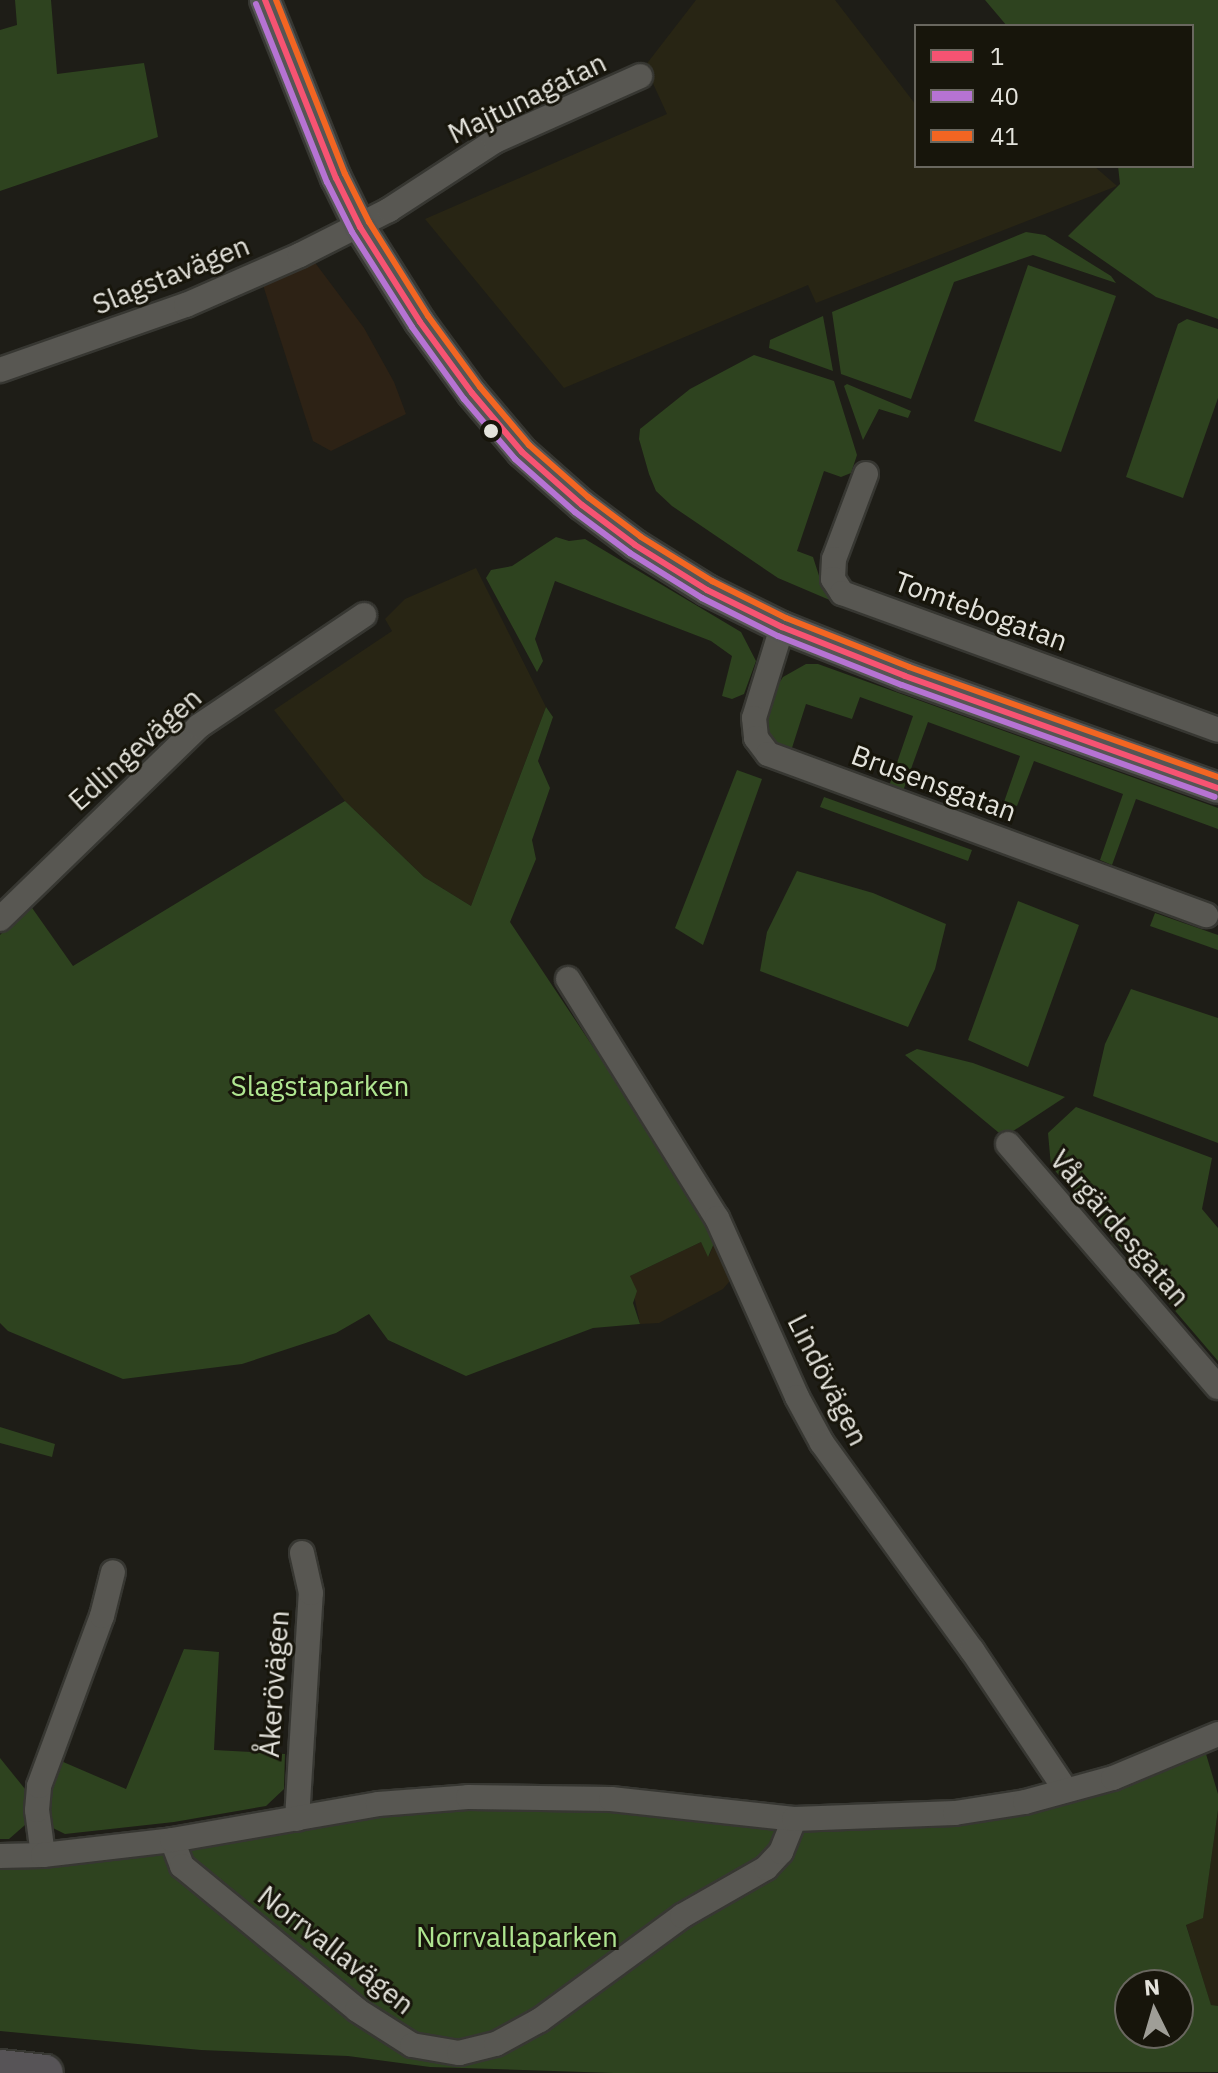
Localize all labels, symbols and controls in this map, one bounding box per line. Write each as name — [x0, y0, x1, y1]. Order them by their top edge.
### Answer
legend — [914, 24, 1194, 168]
text: 1 — [990, 40, 1004, 72]
street label: Majtunagatan — [443, 45, 611, 151]
text: 40 — [990, 80, 1019, 112]
text: 41 — [990, 120, 1019, 152]
street label: Slagstavägen — [88, 228, 254, 322]
unlabelled marker — [483, 423, 499, 439]
street label: Tomtebogatan — [890, 564, 1072, 658]
street label: Edlingevägen — [62, 681, 208, 817]
street label: Brusensgatan — [847, 738, 1021, 828]
park label: Slagstaparken — [231, 1069, 409, 1103]
street label: Vårgärdesgatan — [1043, 1143, 1197, 1313]
street label: Lindövägen — [781, 1309, 875, 1451]
street label: Åkerövägen — [252, 1609, 296, 1759]
street label: Norrvallavägen — [251, 1879, 421, 2021]
park label: Norrvallaparken — [416, 1920, 618, 1954]
north arrow — [1114, 1969, 1194, 2049]
text: N — [1143, 1971, 1161, 2002]

